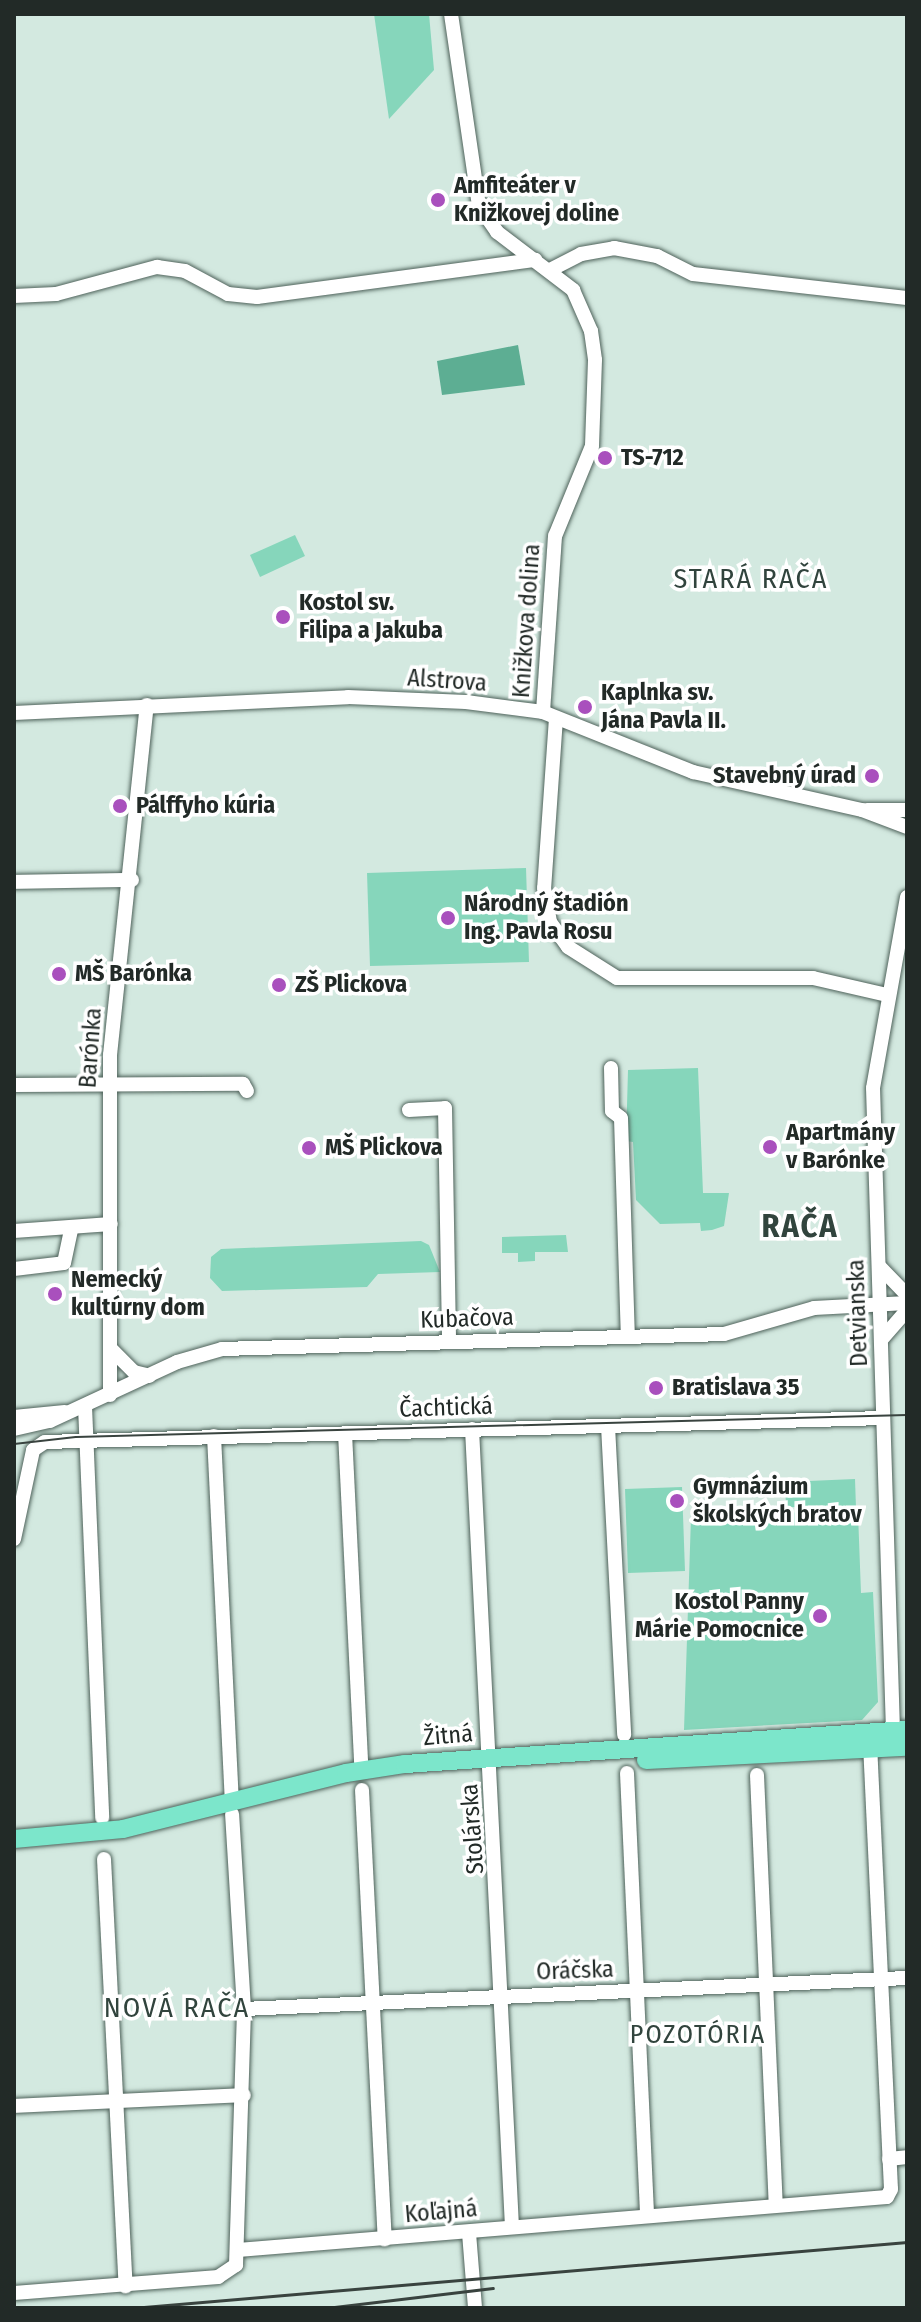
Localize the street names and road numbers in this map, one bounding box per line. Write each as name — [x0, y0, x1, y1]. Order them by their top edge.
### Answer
street label: Knižkova dolina — [507, 543, 547, 699]
street label: Alstrova — [406, 664, 488, 698]
street label: Barónka — [74, 1007, 108, 1089]
street label: Detvianska — [842, 1259, 874, 1367]
street label: Kubačova — [420, 1303, 514, 1335]
street label: Čachtická — [399, 1392, 493, 1424]
street label: Žitná — [422, 1719, 474, 1753]
street label: Stolárska — [455, 1783, 491, 1875]
street label: Oráčska — [536, 1955, 614, 1987]
street label: Koľajná — [404, 2194, 478, 2230]

